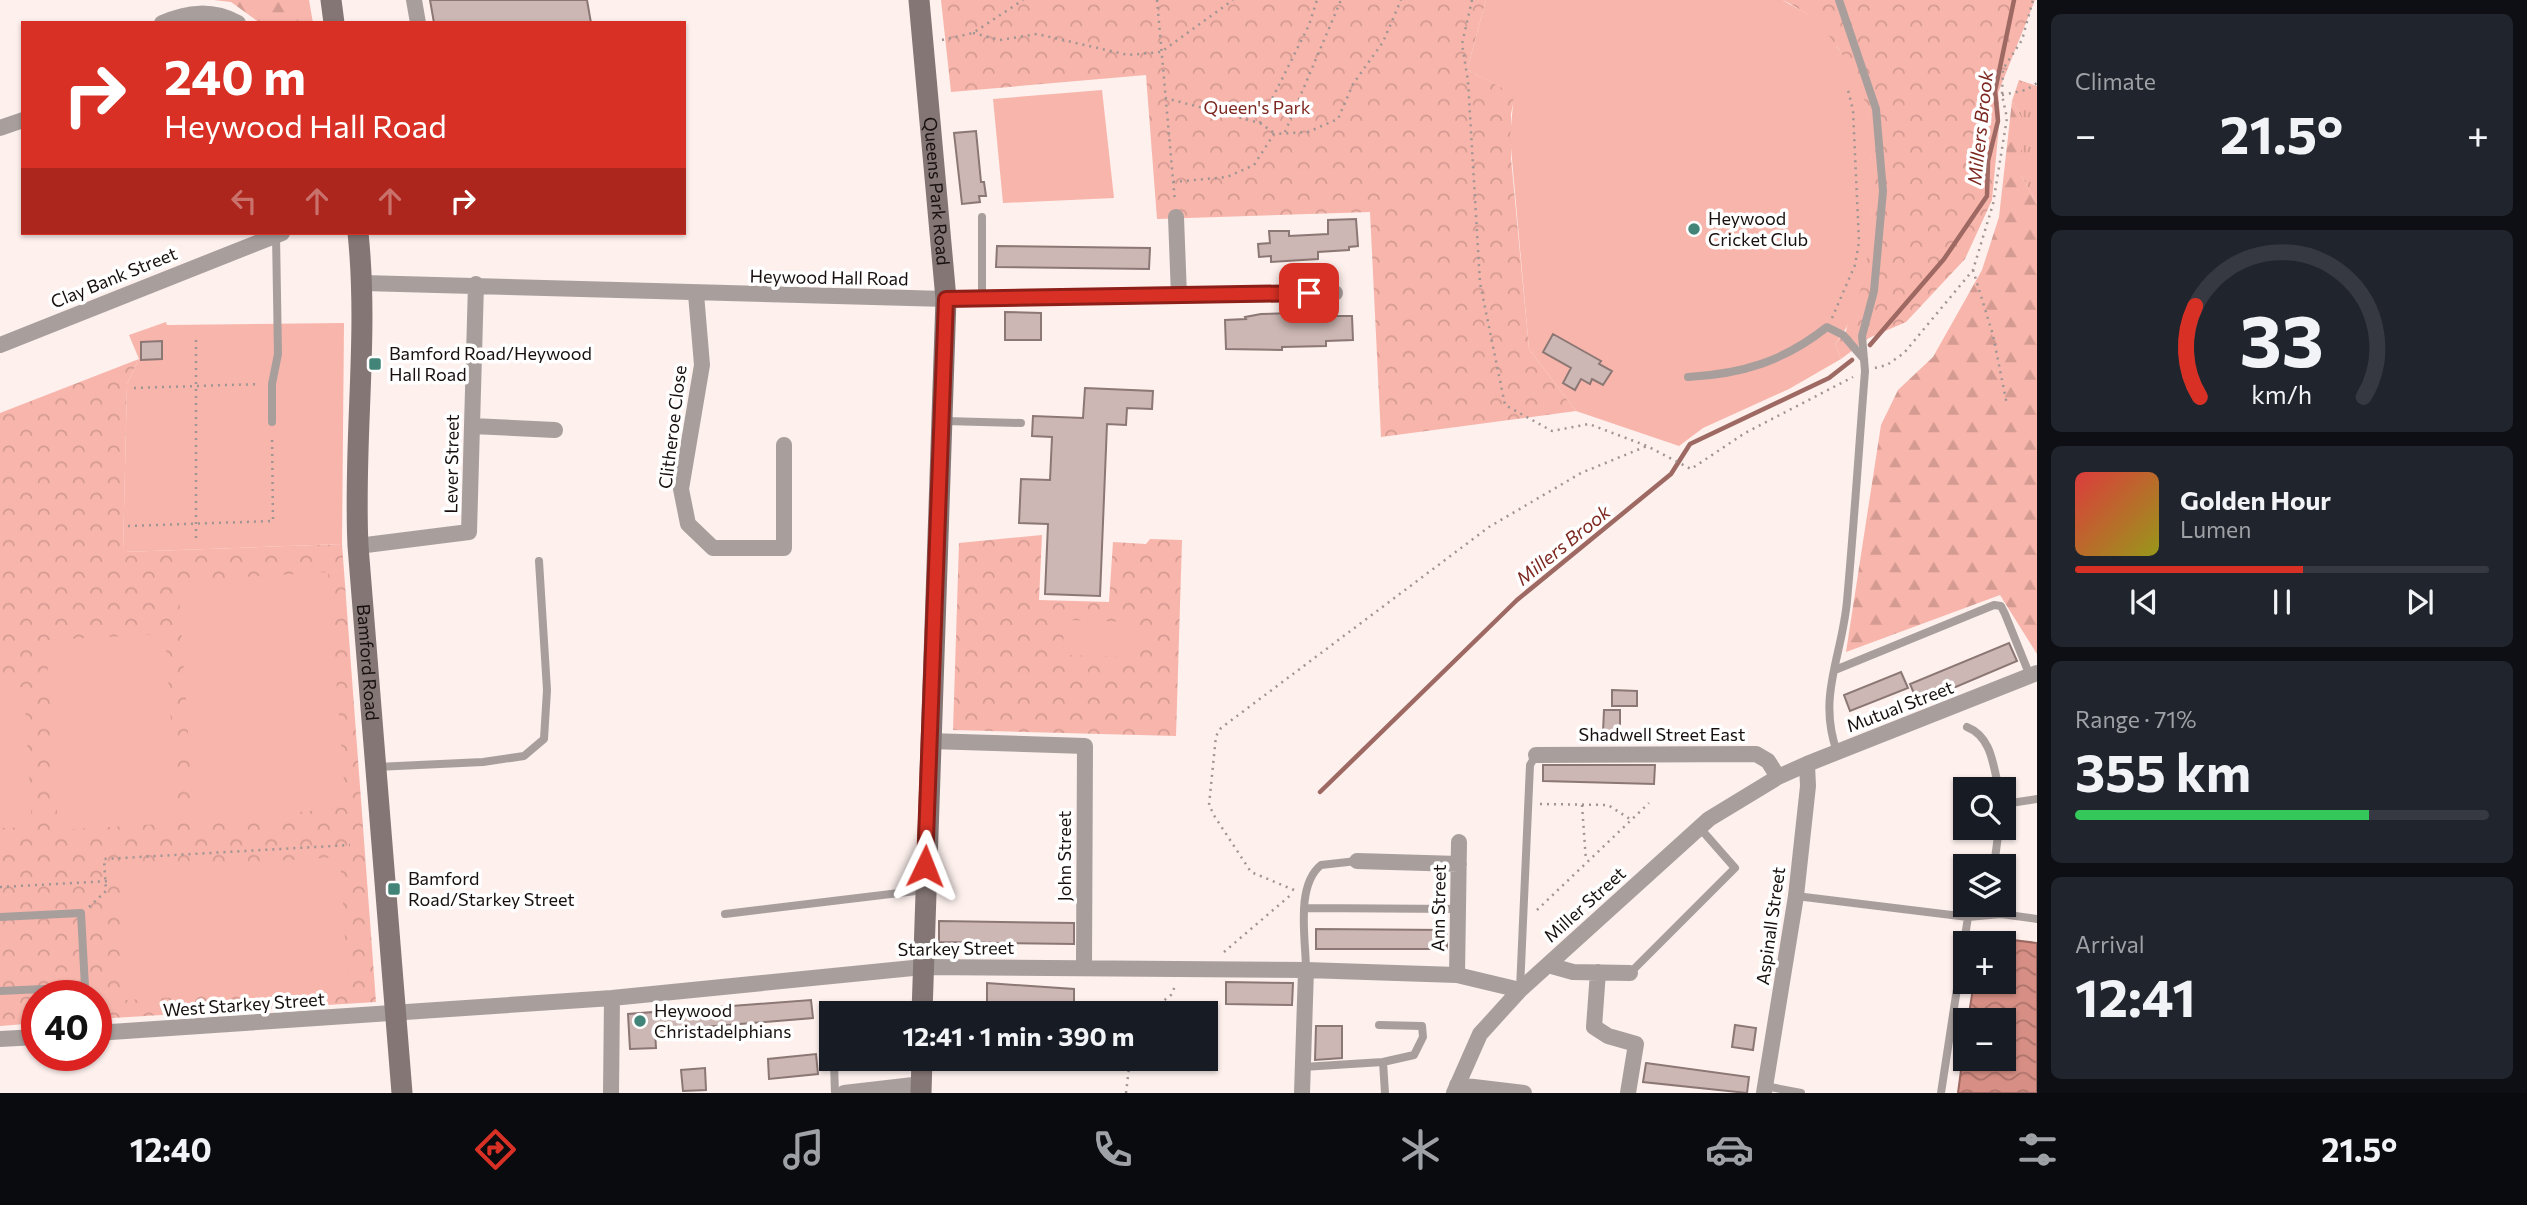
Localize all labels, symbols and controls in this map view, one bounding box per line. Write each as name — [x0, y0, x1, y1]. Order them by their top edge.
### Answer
text: 240 m — [164, 45, 306, 105]
icon: right — [49, 49, 140, 140]
text: Climate — [2075, 67, 2156, 95]
water label: Millers Brook — [1962, 69, 1997, 186]
park label: Queen's Park — [1204, 96, 1311, 118]
text: 21.5° — [2220, 101, 2343, 165]
text: Heywood Hall Road — [164, 105, 447, 145]
text: − — [2075, 110, 2097, 157]
text: + — [2467, 110, 2489, 157]
street label: Queens Park Road — [920, 116, 955, 266]
icon: left — [225, 182, 263, 220]
icon: ahead — [298, 182, 336, 220]
icon: ahead — [371, 182, 409, 220]
icon: right — [444, 182, 482, 220]
place label: Heywood Cricket Club — [1708, 207, 1808, 250]
marker: Heywood Cricket Club — [1686, 221, 1702, 237]
street label: Clay Bank Street — [47, 242, 180, 312]
pin — [1279, 263, 1339, 323]
street label: Heywood Hall Road — [749, 265, 909, 289]
icon: arrive — [1290, 274, 1328, 312]
text: 33 — [2240, 293, 2324, 382]
place label: Bamford Road/Heywood Hall Road — [389, 342, 592, 385]
marker: Bamford Road/Heywood Hall Road — [367, 356, 383, 372]
street label: Clitheroe Close — [654, 364, 691, 490]
text: km/h — [2252, 378, 2312, 408]
street label: Lever Street — [439, 414, 463, 514]
text: Golden Hour — [2180, 484, 2331, 515]
water label: Millers Brook — [1511, 499, 1615, 590]
text: Lumen — [2180, 515, 2251, 543]
icon: previous — [2125, 583, 2163, 621]
icon: pause — [2263, 583, 2301, 621]
icon: next — [2401, 583, 2439, 621]
street label: Bamford Road — [353, 603, 384, 722]
street label: Mutual Street — [1843, 676, 1956, 737]
text: Range · 71% — [2075, 705, 2196, 733]
street label: Shadwell Street East — [1579, 723, 1745, 745]
text: 355 km — [2075, 739, 2251, 803]
map controls — [1953, 777, 2016, 1071]
button: search — [1953, 777, 2016, 840]
street label: John Street — [1053, 811, 1075, 901]
position arrow — [888, 829, 962, 903]
button: layers — [1953, 854, 2016, 917]
street label: Miller Street — [1539, 862, 1630, 947]
street label: Ann Street — [1426, 864, 1450, 952]
street label: Aspinall Street — [1751, 865, 1789, 986]
place label: Bamford Road/Starkey Street — [408, 867, 575, 910]
marker: Bamford Road/Starkey Street — [386, 881, 402, 897]
text: Arrival — [2075, 930, 2145, 958]
button: + — [1953, 931, 2016, 994]
street label: Starkey Street — [897, 936, 1014, 960]
text: 12:41 — [2075, 964, 2196, 1028]
speed limit sign: 40 — [21, 980, 112, 1071]
street label: West Starkey Street — [162, 987, 326, 1021]
place label: Heywood Christadelphians — [654, 999, 791, 1042]
button: − — [1953, 1008, 2016, 1071]
marker: Heywood Christadelphians — [632, 1013, 648, 1029]
text: 12:41 · 1 min · 390 m — [903, 1020, 1134, 1051]
icon: directions — [471, 1125, 520, 1174]
icon: music — [779, 1125, 828, 1174]
icon: phone — [1088, 1125, 1137, 1174]
icon: climate — [1396, 1125, 1445, 1174]
icon: car — [1705, 1125, 1754, 1174]
icon: filters — [2013, 1125, 2062, 1174]
text: 12:40 — [130, 1129, 212, 1169]
text: 21.5° — [2321, 1129, 2397, 1169]

